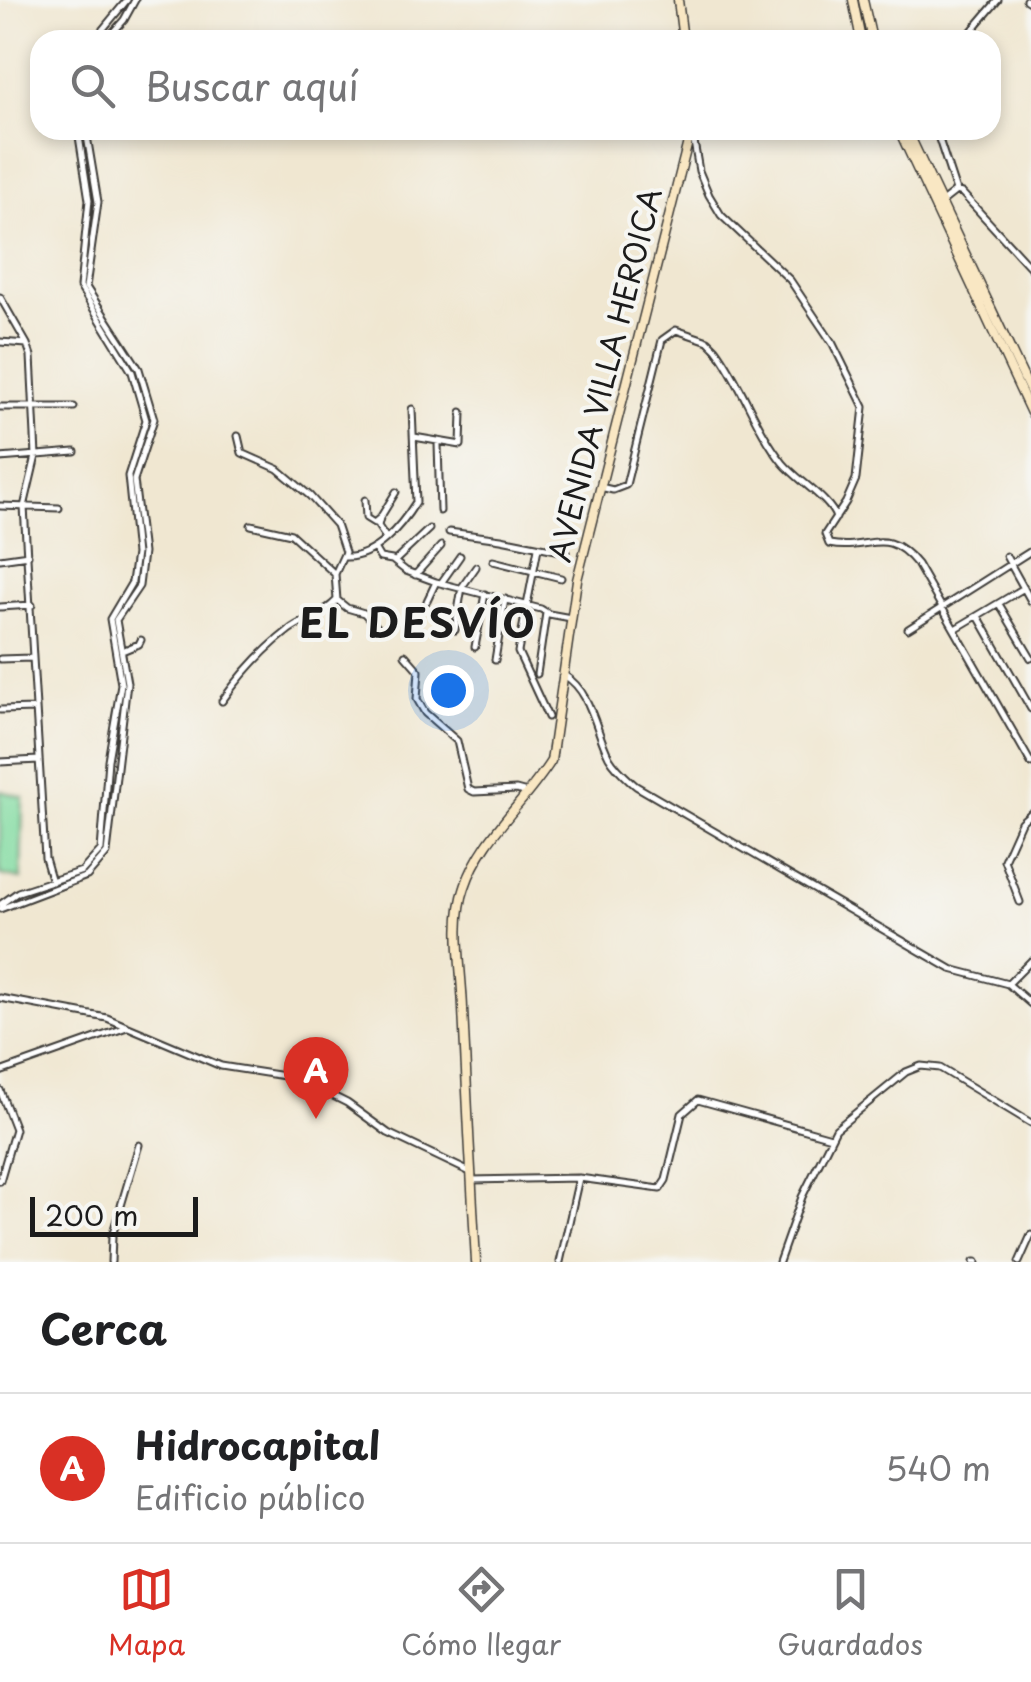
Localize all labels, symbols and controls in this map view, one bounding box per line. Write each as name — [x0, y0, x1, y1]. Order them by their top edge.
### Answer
search box — [30, 30, 1001, 140]
text: Buscar aquí — [145, 57, 359, 114]
icon: search — [65, 58, 120, 113]
street label: AVENIDA VILLA HEROICA — [535, 183, 672, 566]
district label: EL DESVÍO — [299, 591, 537, 652]
your location — [423, 665, 474, 716]
pin: A — [284, 1036, 348, 1119]
scale bar — [30, 1192, 198, 1236]
text: 200 m — [45, 1193, 138, 1236]
text: Cerca — [40, 1296, 167, 1359]
text: Hidrocapital — [135, 1416, 380, 1473]
text: A — [60, 1444, 85, 1492]
text: 540 m — [886, 1444, 991, 1492]
text: Edificio público — [135, 1473, 365, 1521]
tab: Mapa — [108, 1562, 185, 1665]
tab: Cómo llegar — [401, 1562, 561, 1665]
tab: Guardados — [777, 1562, 923, 1665]

